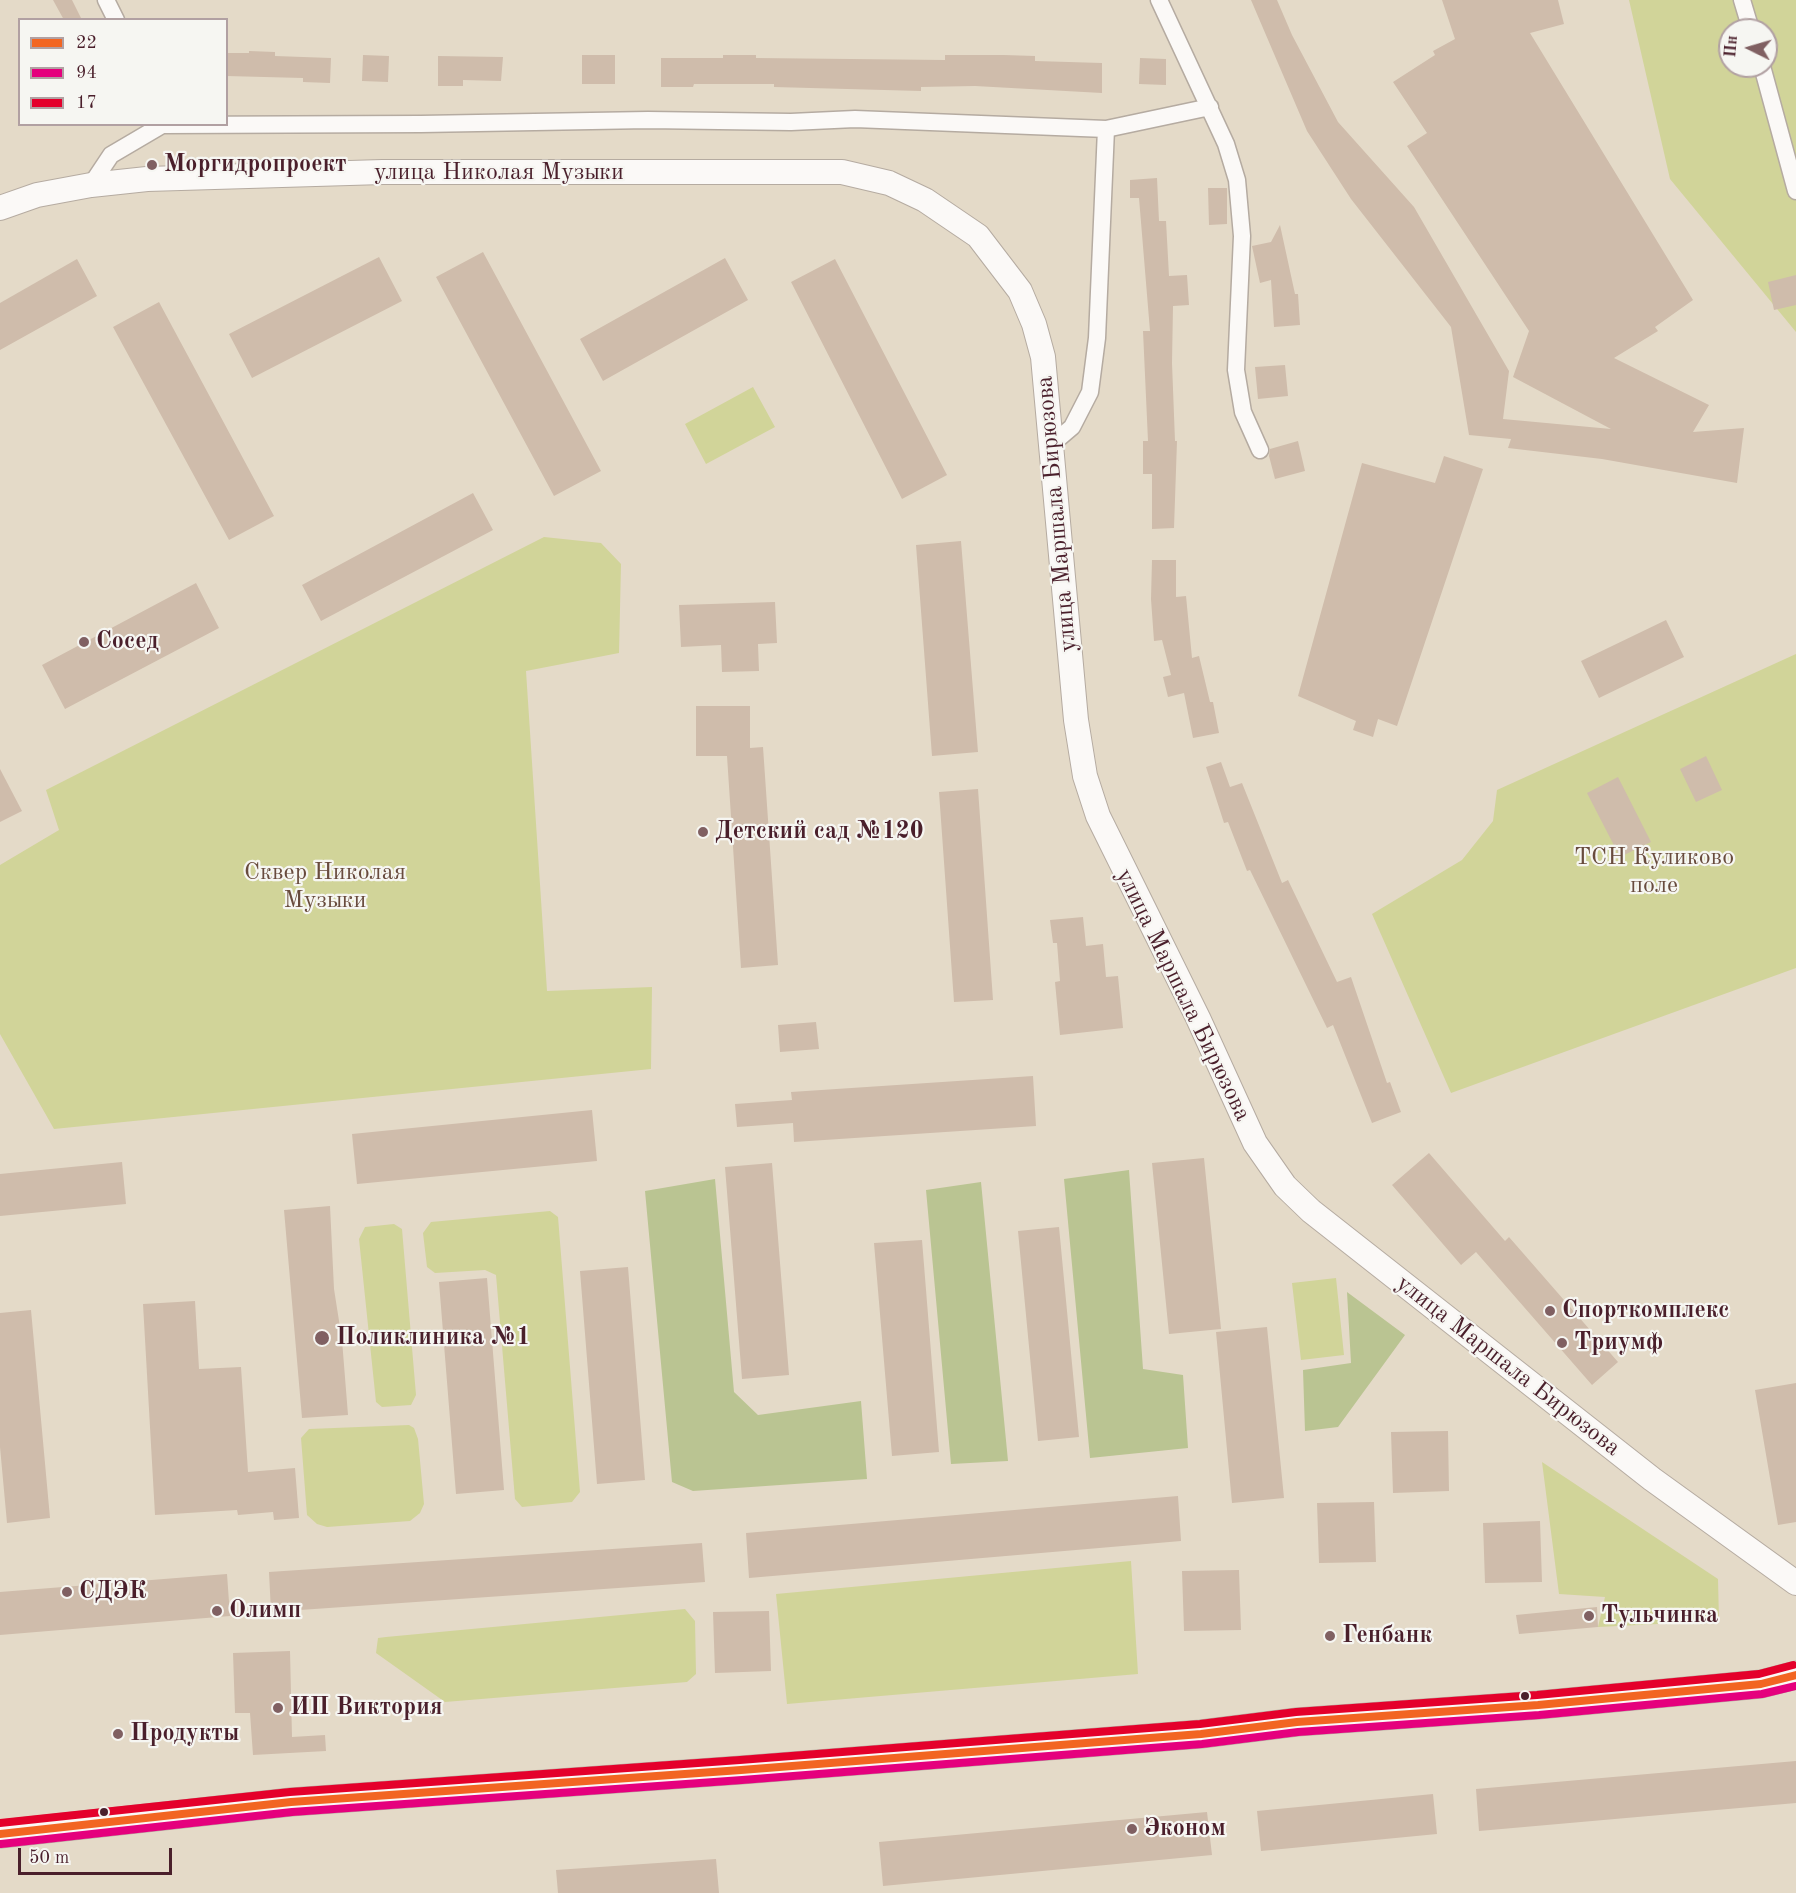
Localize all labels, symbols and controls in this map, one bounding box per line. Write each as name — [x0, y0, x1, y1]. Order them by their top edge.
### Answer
legend — [18, 18, 228, 126]
north arrow — [1718, 18, 1778, 78]
text: 22 — [76, 34, 97, 52]
text: Пн — [1723, 35, 1741, 58]
text: 94 — [76, 64, 97, 82]
text: 17 — [76, 94, 97, 112]
place label: Моргидропроект — [164, 151, 347, 179]
marker: Моргидропроект — [145, 158, 159, 172]
street label: улица Николая Музыки — [374, 159, 624, 187]
street label: улица Маршала Бирюзова — [1031, 375, 1083, 653]
place label: Сосед — [96, 628, 159, 656]
marker: Сосед — [77, 635, 91, 649]
place label: Детский сад №120 — [715, 818, 924, 846]
marker: Детский сад №120 — [696, 825, 710, 839]
park label: ТСН Куликово поле — [1574, 844, 1734, 900]
park label: Сквер Николая Музыки — [244, 859, 406, 915]
street label: улица Маршала Бирюзова — [1109, 864, 1257, 1126]
street label: улица Маршала Бирюзова — [1390, 1269, 1626, 1463]
place label: Спорткомплекс — [1562, 1297, 1730, 1325]
marker: Спорткомплекс — [1543, 1304, 1557, 1318]
place label: Поликлиника №1 — [336, 1324, 530, 1352]
marker: Поликлиника №1 — [313, 1329, 331, 1347]
place label: Триумф — [1574, 1329, 1663, 1357]
marker: Триумф — [1555, 1336, 1569, 1350]
place label: СДЭК — [79, 1578, 146, 1606]
marker: СДЭК — [60, 1585, 74, 1599]
place label: Олимп — [229, 1597, 301, 1625]
place label: Тульчинка — [1601, 1602, 1718, 1630]
marker: Олимп — [210, 1604, 224, 1618]
marker: Тульчинка — [1582, 1609, 1596, 1623]
place label: Генбанк — [1342, 1622, 1432, 1650]
marker: Генбанк — [1323, 1629, 1337, 1643]
unlabelled marker — [1519, 1690, 1531, 1702]
place label: ИП Виктория — [290, 1694, 443, 1722]
marker: ИП Виктория — [271, 1701, 285, 1715]
place label: Продукты — [130, 1720, 239, 1748]
marker: Продукты — [111, 1727, 125, 1741]
unlabelled marker — [98, 1806, 110, 1818]
place label: Эконом — [1144, 1815, 1226, 1843]
marker: Эконом — [1125, 1822, 1139, 1836]
scale bar — [21, 1836, 176, 1874]
text: 50 m — [29, 1849, 69, 1867]

